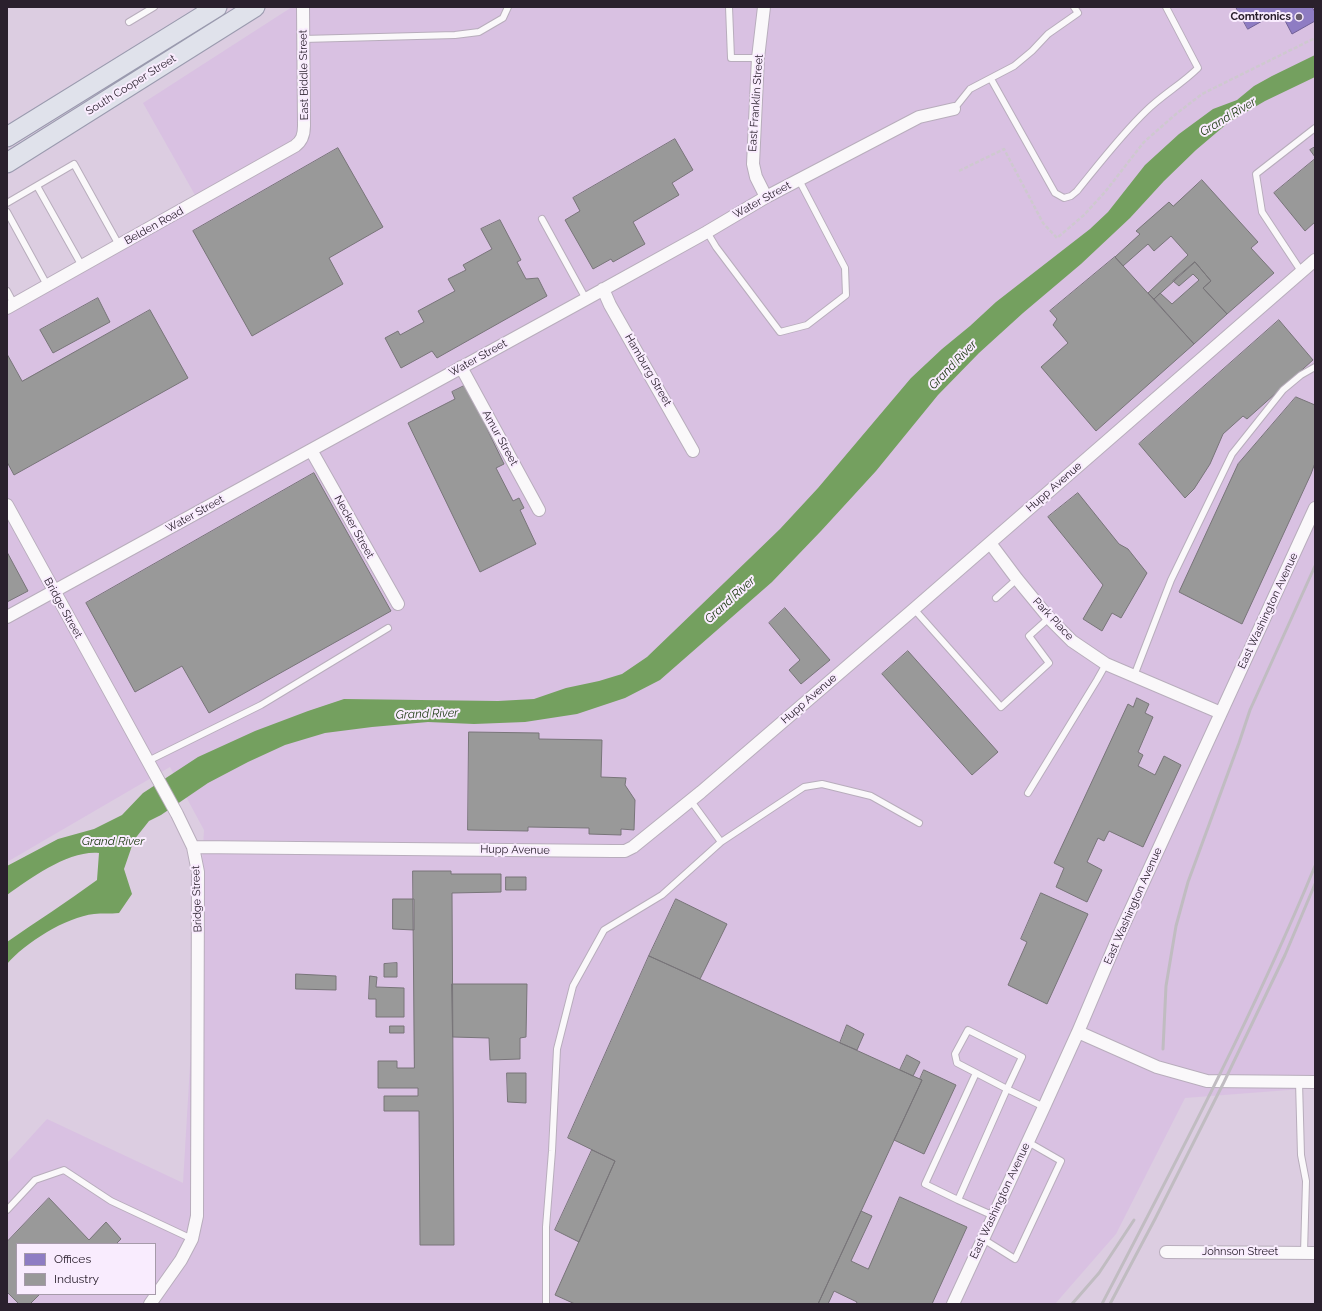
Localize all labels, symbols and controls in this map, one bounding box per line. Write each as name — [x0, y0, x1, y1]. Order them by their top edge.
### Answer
place label: Comtronics — [1230, 10, 1291, 24]
marker: Comtronics — [1294, 12, 1304, 22]
street label: East Biddle Street — [297, 30, 311, 120]
street label: South Cooper Street — [84, 52, 178, 118]
street label: East Franklin Street — [746, 54, 766, 152]
water label: Grand River — [1197, 95, 1259, 139]
street label: Water Street — [731, 179, 793, 221]
street label: Belden Road — [122, 204, 186, 248]
street label: Hamburg Street — [622, 331, 674, 409]
street label: Water Street — [447, 337, 509, 379]
water label: Grand River — [926, 337, 980, 393]
street label: Amur Street — [479, 408, 521, 468]
street label: Hupp Avenue — [1023, 459, 1085, 515]
street label: Water Street — [164, 493, 226, 535]
street label: Necker Street — [331, 493, 377, 561]
street label: East Washington Avenue — [1235, 551, 1301, 671]
water label: Grand River — [702, 574, 758, 626]
street label: Bridge Street — [41, 576, 85, 640]
street label: Park Place — [1030, 595, 1076, 643]
street label: Hupp Avenue — [778, 671, 840, 727]
water label: Grand River — [395, 706, 459, 722]
water label: Grand River — [82, 834, 144, 848]
street label: Hupp Avenue — [480, 843, 550, 857]
street label: East Washington Avenue — [1101, 845, 1165, 967]
street label: Bridge Street — [189, 865, 205, 933]
street label: East Washington Avenue — [967, 1141, 1033, 1261]
legend — [16, 1243, 156, 1295]
street label: Johnson Street — [1202, 1245, 1278, 1259]
text: Offices — [54, 1252, 91, 1266]
text: Industry — [54, 1272, 99, 1286]

